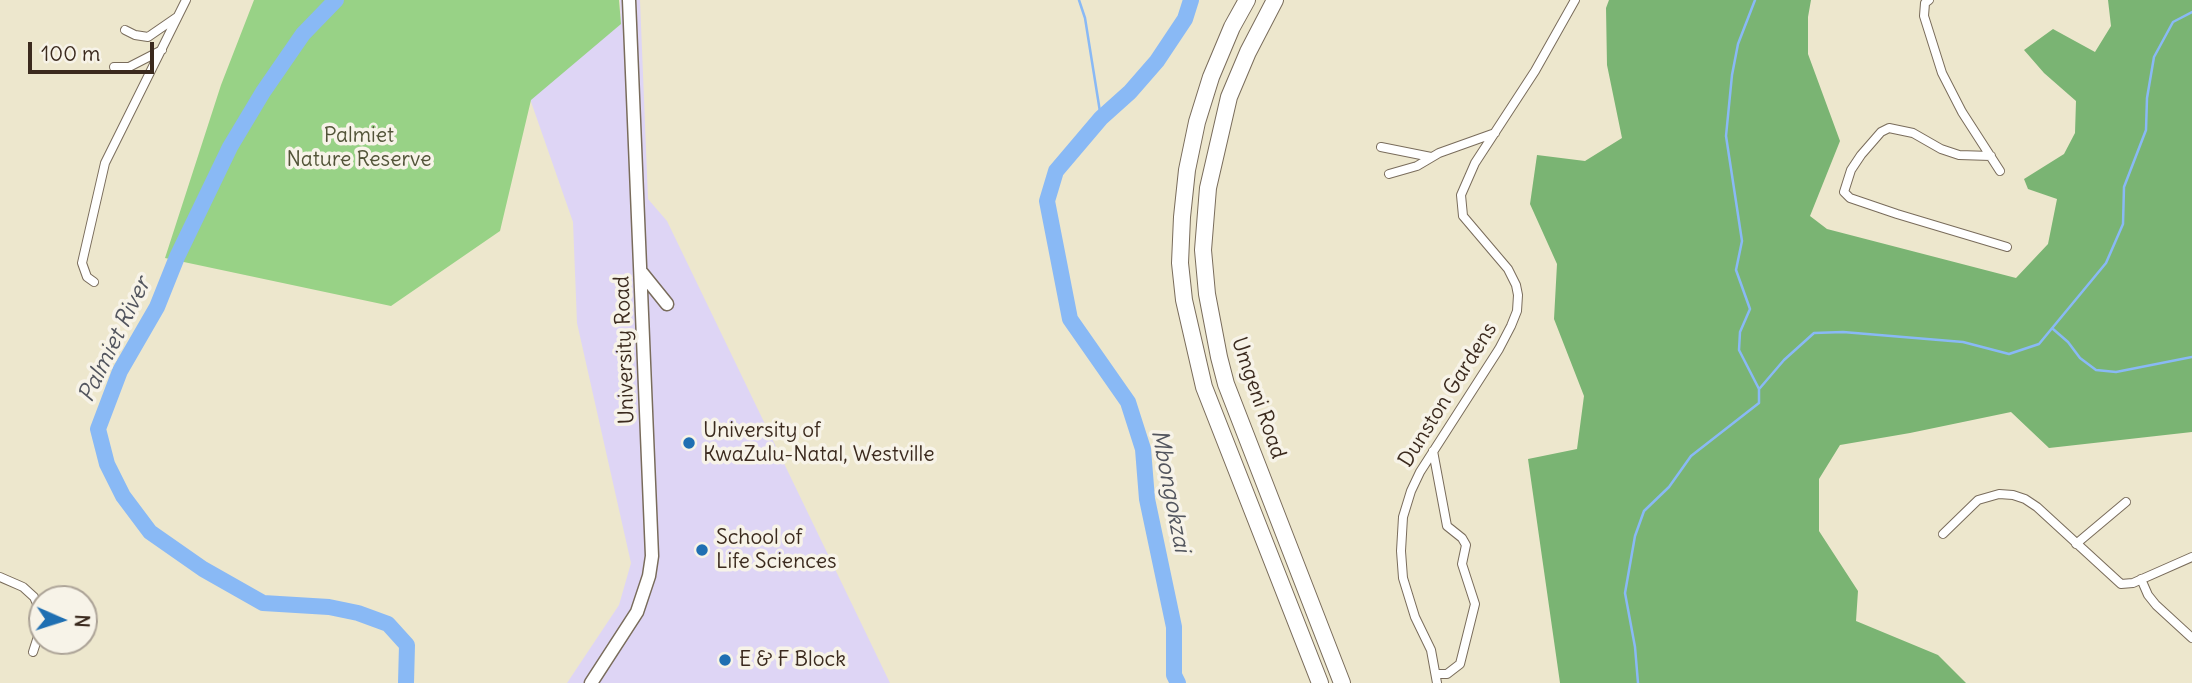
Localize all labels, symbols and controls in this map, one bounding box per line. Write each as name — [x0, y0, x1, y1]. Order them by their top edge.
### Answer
scale bar — [32, 28, 158, 72]
text: 100 m — [41, 40, 100, 67]
park label: Palmiet Nature Reserve — [286, 123, 432, 173]
water label: Palmiet River — [73, 273, 157, 407]
street label: University Road — [610, 275, 640, 425]
street label: Dunston Gardens — [1393, 318, 1503, 472]
street label: Umgeni Road — [1225, 334, 1291, 462]
place label: University of KwaZulu-Natal, Westville — [703, 418, 935, 468]
water label: Mbongokzai — [1145, 427, 1195, 555]
marker: University of KwaZulu-Natal, Westville — [681, 435, 697, 451]
place label: School of Life Sciences — [716, 525, 837, 575]
marker: School of Life Sciences — [694, 542, 710, 558]
north arrow — [28, 585, 98, 655]
text: N — [70, 614, 94, 628]
place label: E & F Block — [739, 647, 846, 673]
marker: E & F Block — [717, 652, 733, 668]

